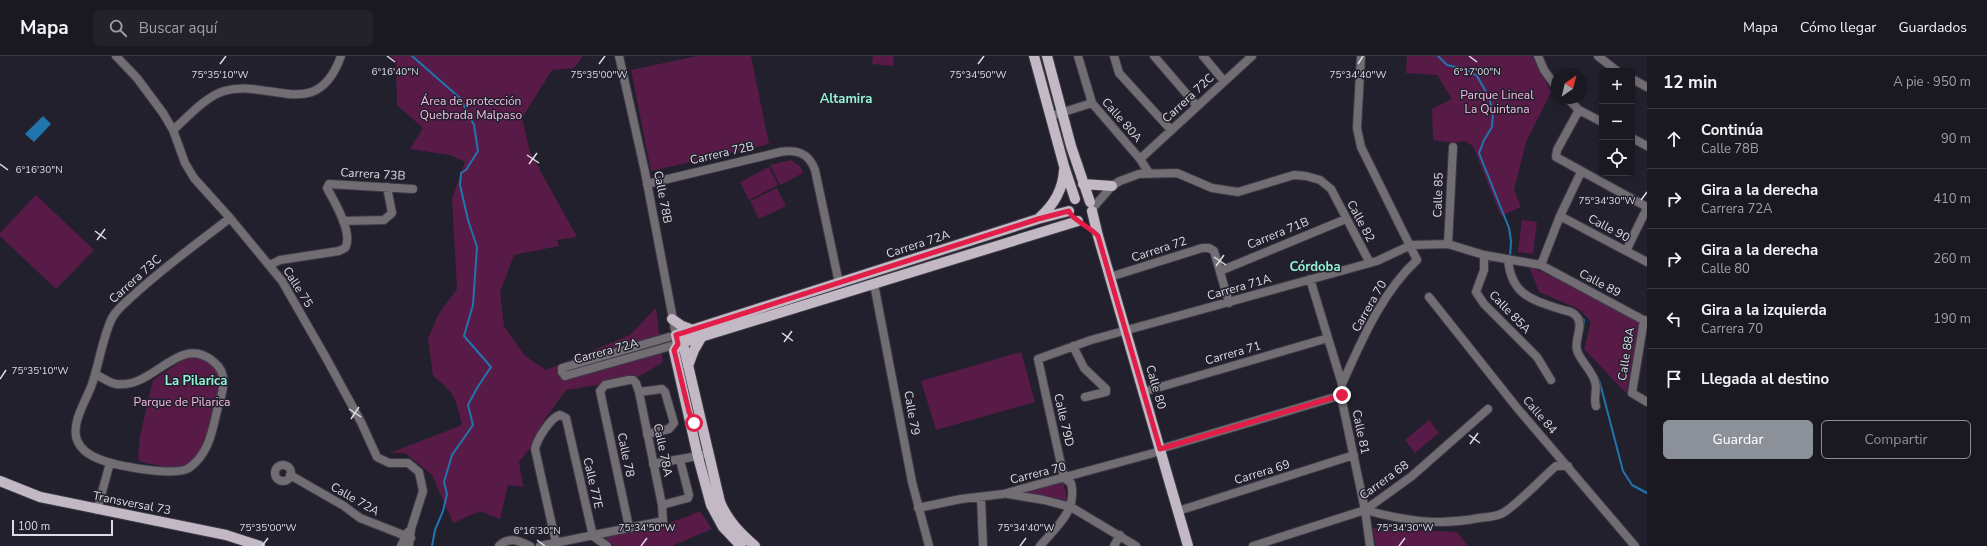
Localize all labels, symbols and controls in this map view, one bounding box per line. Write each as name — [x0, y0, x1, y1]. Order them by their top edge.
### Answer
search box — [93, 10, 373, 46]
text: Mapa — [20, 15, 69, 41]
icon: search — [107, 17, 129, 39]
text: Buscar aquí — [139, 18, 217, 38]
text: Mapa — [1743, 18, 1778, 37]
text: Cómo llegar — [1800, 18, 1876, 37]
text: Guardados — [1898, 18, 1967, 37]
text: 6°16'40"N — [371, 65, 419, 79]
text: 6°17'00"N — [1453, 65, 1501, 79]
text: 75°35'10"W — [192, 68, 248, 82]
text: 75°35'00"W — [571, 68, 627, 82]
text: 75°34'50"W — [950, 68, 1006, 82]
text: 75°34'40"W — [1330, 68, 1386, 82]
north arrow — [1551, 68, 1587, 104]
map controls — [1599, 68, 1635, 176]
button: + — [1599, 68, 1635, 104]
street label: Carrera 72C — [1159, 70, 1217, 126]
text: 12 min — [1663, 71, 1717, 94]
text: A pie · 950 m — [1893, 73, 1971, 91]
park label: Parque Lineal La Quintana — [1460, 87, 1534, 117]
district label: Altamira — [820, 90, 872, 108]
park label: Área de protección Quebrada Malpaso — [420, 93, 522, 123]
street label: Calle 80A — [1098, 94, 1146, 146]
button: − — [1599, 104, 1635, 140]
text: Continúa — [1701, 120, 1763, 140]
icon: ahead — [1663, 128, 1685, 150]
text: 90 m — [1941, 130, 1971, 148]
street label: Carrera 72B — [688, 138, 756, 168]
button: locate — [1599, 140, 1635, 176]
text: Calle 78B — [1701, 140, 1759, 158]
text: 6°16'30"N — [15, 163, 63, 177]
street label: Carrera 73B — [340, 164, 406, 184]
street label: Calle 78B — [650, 169, 676, 225]
street label: Calle 85 — [1429, 172, 1447, 218]
text: Gira a la derecha — [1701, 180, 1818, 200]
icon: right — [1663, 188, 1685, 210]
text: 410 m — [1933, 190, 1971, 208]
text: 75°34'30"W — [1579, 194, 1635, 208]
street label: Calle 82 — [1343, 197, 1379, 245]
text: Carrera 72A — [1701, 200, 1772, 218]
street label: Calle 90 — [1585, 210, 1633, 246]
street label: Carrera 71B — [1245, 213, 1311, 253]
street label: Carrera 72A — [884, 226, 952, 262]
street label: Carrera 72 — [1129, 233, 1189, 265]
text: Gira a la derecha — [1701, 240, 1818, 260]
icon: right — [1663, 248, 1685, 270]
text: 260 m — [1933, 250, 1971, 268]
street label: Carrera 73C — [105, 251, 165, 307]
district label: Córdoba — [1289, 258, 1341, 276]
text: Calle 80 — [1701, 260, 1750, 278]
street label: Calle 75 — [279, 264, 317, 310]
street label: Calle 89 — [1576, 265, 1624, 301]
street label: Carrera 71A — [1205, 270, 1273, 304]
street label: Carrera 70 — [1348, 277, 1390, 335]
street label: Calle 85A — [1486, 287, 1535, 337]
text: Gira a la izquierda — [1701, 300, 1827, 320]
icon: left — [1663, 308, 1685, 330]
text: 190 m — [1933, 310, 1971, 328]
text: Carrera 70 — [1701, 320, 1763, 338]
street label: Calle 88A — [1614, 326, 1638, 382]
street label: Carrera 72A — [572, 335, 640, 367]
street label: Carrera 71 — [1203, 337, 1263, 369]
street label: Calle 80 — [1142, 363, 1170, 411]
text: 75°35'10"W — [12, 364, 68, 378]
icon: arrive — [1663, 368, 1685, 390]
text: Llegada al destino — [1701, 369, 1829, 389]
district label: La Pilarica — [165, 372, 227, 390]
route end — [1333, 386, 1351, 404]
street label: Calle 79 — [900, 389, 924, 437]
street label: Calle 79D — [1050, 392, 1078, 448]
street label: Calle 84 — [1519, 393, 1561, 437]
park label: Parque de Pilarica — [134, 394, 230, 410]
street label: Calle 81 — [1348, 408, 1374, 456]
route start — [685, 414, 703, 432]
button: Guardar — [1663, 420, 1813, 459]
button: Compartir — [1821, 420, 1971, 459]
street label: Calle 78A — [650, 422, 676, 478]
street label: Calle 78 — [613, 431, 639, 479]
street label: Calle 77E — [579, 456, 607, 510]
street label: Carrera 69 — [1232, 456, 1292, 488]
street label: Carrera 68 — [1356, 457, 1412, 503]
street label: Carrera 70 — [1008, 458, 1068, 488]
street label: Calle 72A — [328, 479, 383, 520]
street label: Transversal 73 — [92, 488, 172, 518]
scale bar — [12, 518, 113, 537]
text: 100 m — [18, 519, 50, 534]
text: 75°35'00"W — [240, 521, 296, 535]
text: 75°34'50"W — [619, 521, 675, 535]
text: 75°34'40"W — [998, 521, 1054, 535]
text: 75°34'30"W — [1377, 521, 1433, 535]
text: 6°16'30"N — [513, 524, 561, 538]

